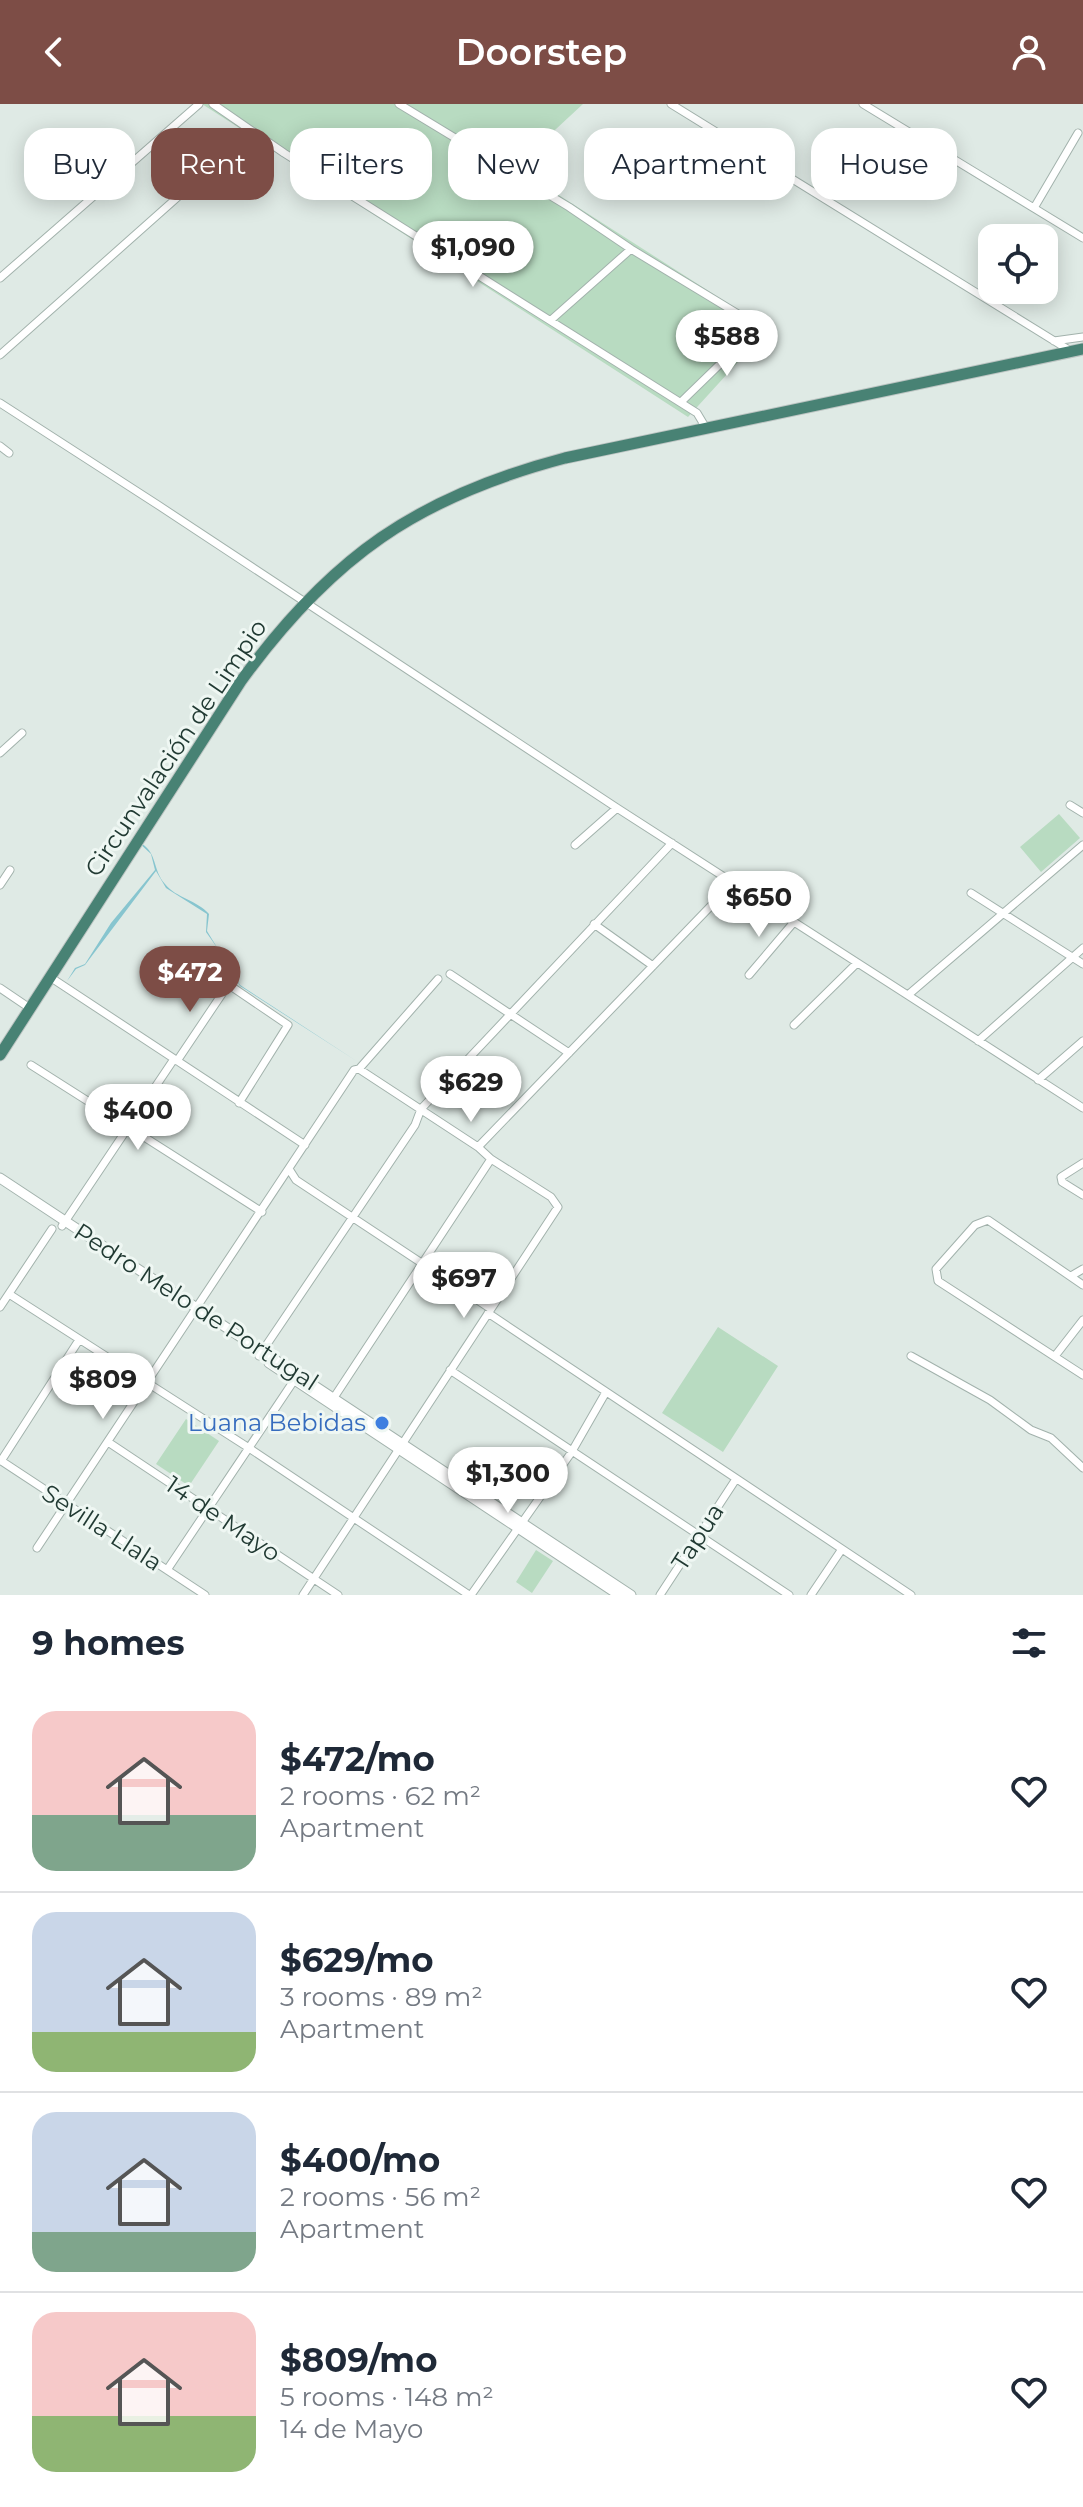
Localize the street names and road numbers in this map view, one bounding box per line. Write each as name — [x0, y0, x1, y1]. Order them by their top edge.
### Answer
street label: Circunvalación de Limpio — [79, 614, 273, 882]
street label: Pedro Melo de Portugal — [69, 1217, 324, 1396]
street label: 14 de Mayo — [160, 1470, 286, 1568]
street label: Sevilla Llala — [37, 1478, 168, 1577]
street label: Tapua — [665, 1498, 730, 1576]

